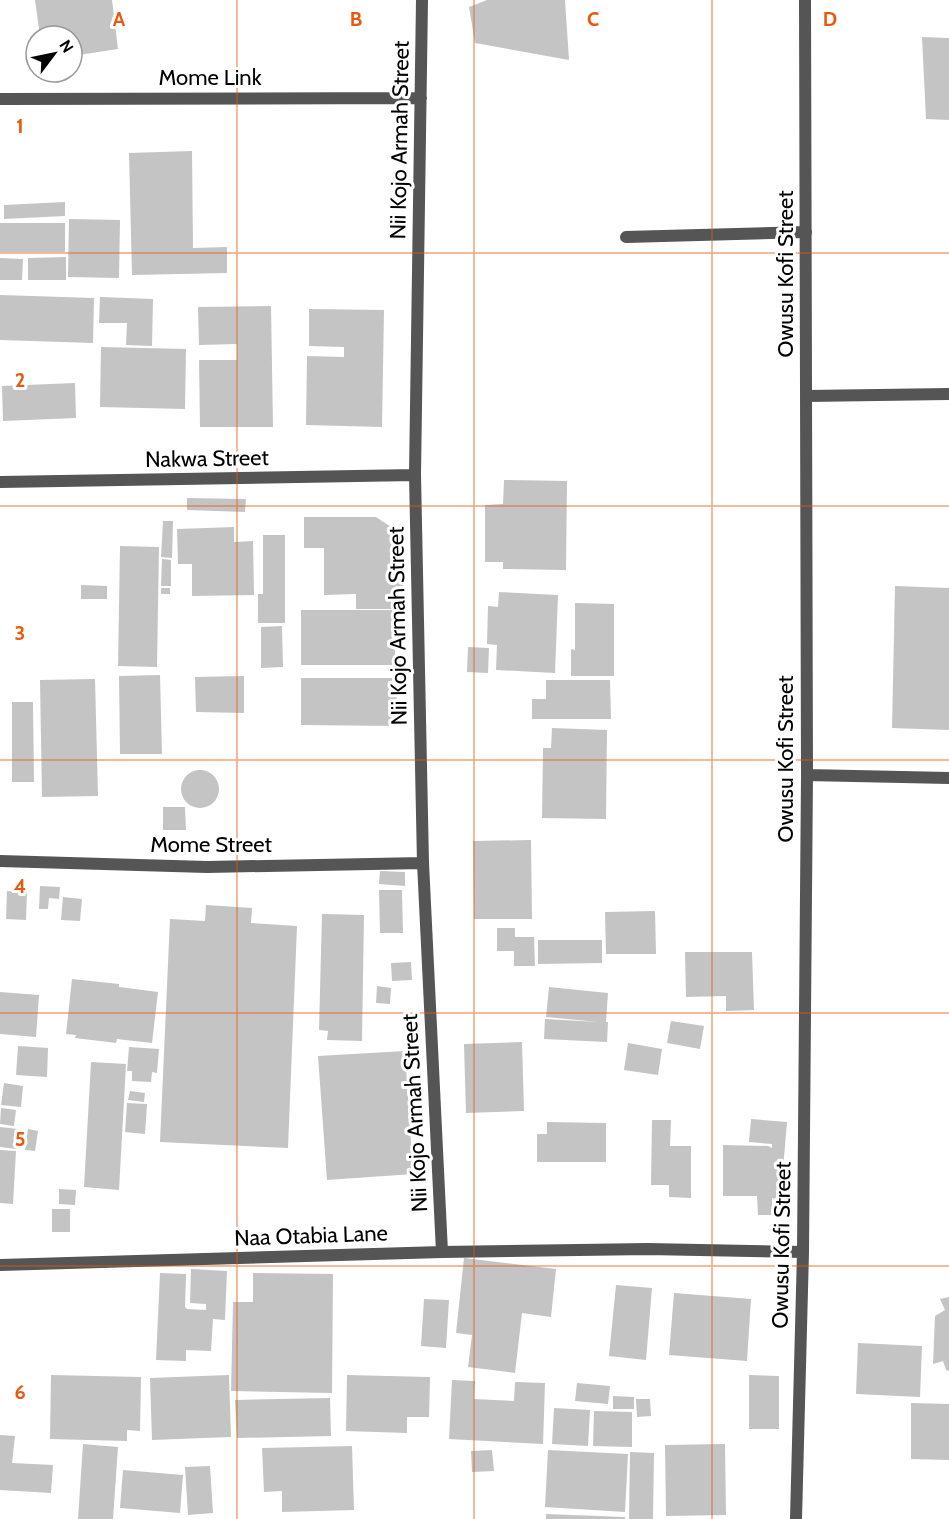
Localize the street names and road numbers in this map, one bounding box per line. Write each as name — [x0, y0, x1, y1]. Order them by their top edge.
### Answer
street label: Nii Kojo Armah Street — [384, 40, 415, 240]
street label: Mome Link — [158, 64, 262, 91]
street label: Owusu Kofi Street — [772, 190, 799, 358]
street label: Nakwa Street — [145, 444, 270, 473]
street label: Nii Kojo Armah Street — [382, 526, 413, 726]
street label: Owusu Kofi Street — [772, 675, 799, 843]
street label: Mome Street — [150, 831, 272, 858]
street label: Nii Kojo Armah Street — [396, 1012, 433, 1213]
street label: Owusu Kofi Street — [767, 1161, 796, 1329]
street label: Naa Otabia Lane — [234, 1219, 388, 1252]

